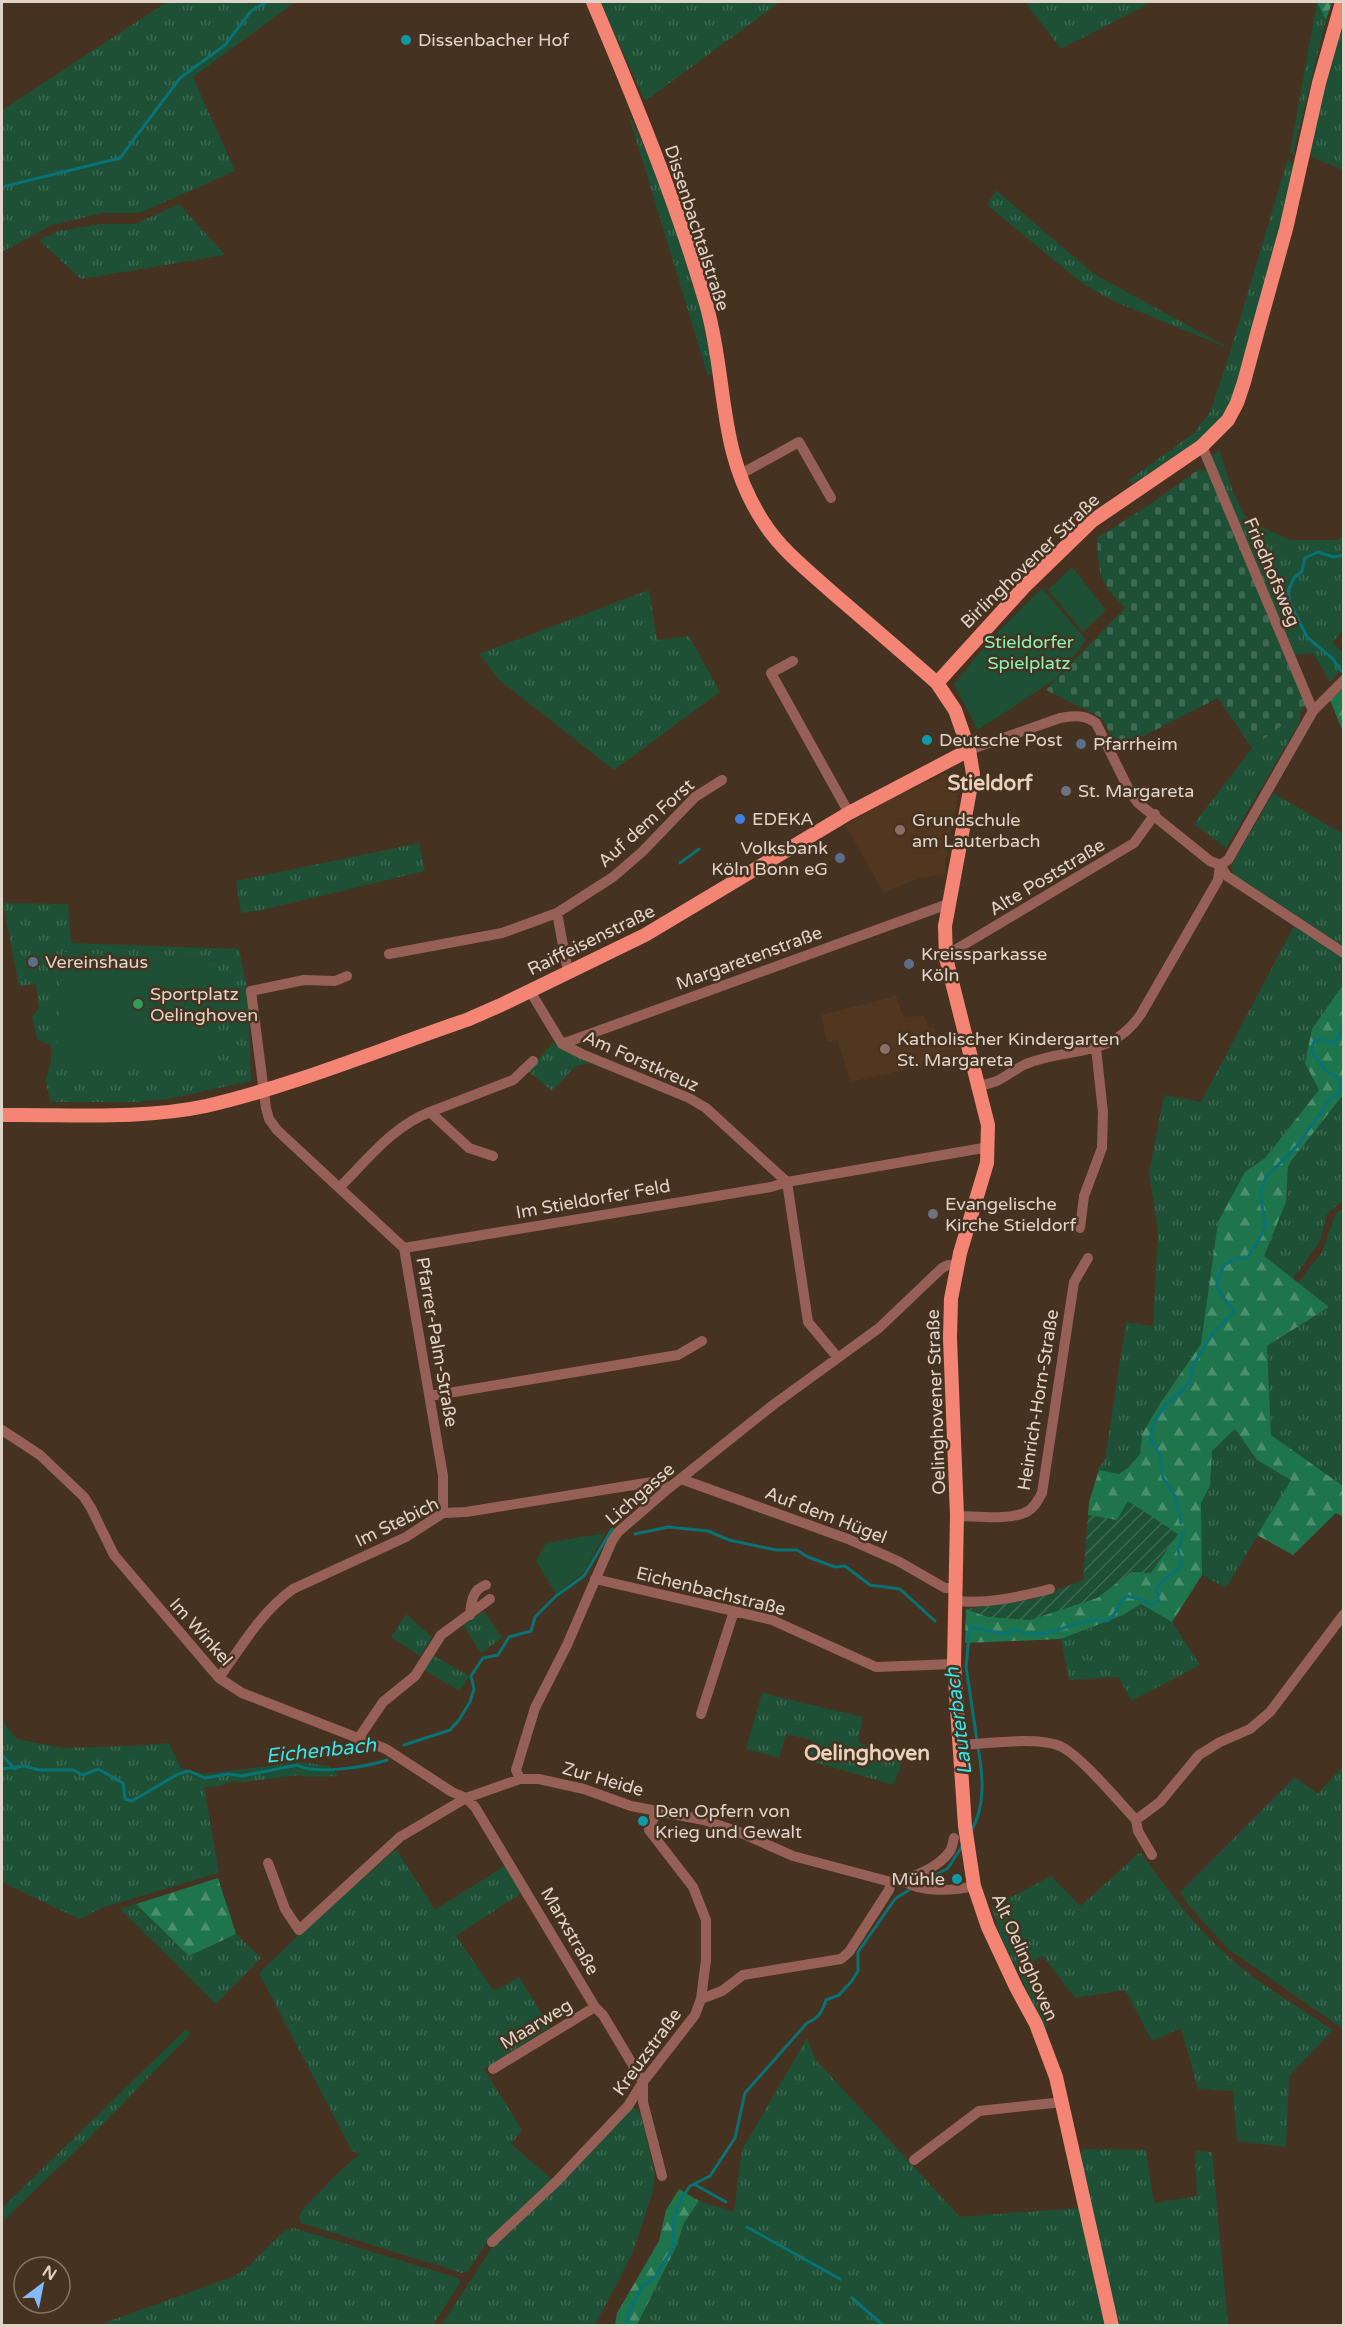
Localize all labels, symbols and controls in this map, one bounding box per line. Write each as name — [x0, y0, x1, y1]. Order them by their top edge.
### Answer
place label: Dissenbacher Hof — [418, 29, 569, 51]
marker: Dissenbacher Hof — [399, 33, 413, 47]
street label: Dissenbachtalstraße — [660, 142, 734, 314]
street label: Birlinghovener Straße — [956, 489, 1104, 633]
street label: Friedhofsweg — [1239, 514, 1305, 630]
park label: Stieldorfer Spielplatz — [984, 631, 1074, 674]
place label: Deutsche Post — [939, 729, 1063, 751]
marker: Deutsche Post — [920, 733, 934, 747]
place label: Pfarrheim — [1093, 733, 1178, 755]
marker: Pfarrheim — [1074, 737, 1088, 751]
district label: Stieldorf — [948, 771, 1033, 796]
street label: Auf dem Forst — [593, 774, 699, 872]
place label: St. Margareta — [1078, 780, 1194, 802]
marker: St. Margareta — [1059, 784, 1073, 798]
place label: EDEKA — [752, 808, 814, 830]
place label: Grundschule am Lauterbach — [912, 809, 1041, 852]
marker: EDEKA — [733, 812, 747, 826]
marker: Grundschule am Lauterbach — [893, 823, 907, 837]
street label: Alte Poststraße — [985, 834, 1109, 920]
place label: Volksbank Köln Bonn eG — [711, 837, 828, 880]
marker: Volksbank Köln Bonn eG — [833, 851, 847, 865]
street label: Raiffeisenstraße — [524, 900, 658, 980]
street label: Margaretenstraße — [673, 921, 825, 995]
place label: Kreissparkasse Köln — [921, 943, 1047, 986]
place label: Vereinshaus — [45, 951, 148, 973]
marker: Vereinshaus — [26, 955, 40, 969]
marker: Kreissparkasse Köln — [902, 957, 916, 971]
place label: Sportplatz Oelinghoven — [150, 983, 258, 1026]
marker: Sportplatz Oelinghoven — [131, 997, 145, 1011]
street label: Am Forstkreuz — [580, 1026, 702, 1096]
place label: Katholischer Kindergarten St. Margareta — [897, 1028, 1120, 1071]
marker: Katholischer Kindergarten St. Margareta — [878, 1042, 892, 1056]
street label: Im Stieldorfer Feld — [514, 1175, 672, 1223]
place label: Evangelische Kirche Stieldorf — [945, 1193, 1077, 1236]
marker: Evangelische Kirche Stieldorf — [926, 1207, 940, 1221]
street label: Pfarrer-Palm-Straße — [411, 1255, 463, 1429]
street label: Heinrich-Horn-Straße — [1013, 1308, 1063, 1492]
street label: Oelinghovener Straße — [922, 1309, 950, 1495]
street label: Lichgasse — [601, 1458, 679, 1530]
street label: Auf dem Hügel — [762, 1482, 890, 1548]
street label: Im Stebich — [352, 1492, 442, 1552]
street label: Eichenbachstraße — [634, 1562, 788, 1620]
street label: Im Winkel — [165, 1593, 237, 1671]
water label: Lauterbach — [940, 1665, 977, 1776]
water label: Eichenbach — [265, 1733, 378, 1769]
district label: Oelinghoven — [804, 1741, 930, 1766]
street label: Zur Heide — [560, 1757, 646, 1801]
place label: Den Opfern von Krieg und Gewalt — [655, 1800, 802, 1843]
marker: Den Opfern von Krieg und Gewalt — [636, 1814, 650, 1828]
place label: Mühle — [891, 1868, 945, 1890]
marker: Mühle — [950, 1872, 964, 1886]
street label: Marxstraße — [536, 1883, 604, 1979]
street label: Alt Oelinghoven — [987, 1890, 1063, 2024]
street label: Maarweg — [496, 1994, 576, 2054]
street label: Kreuzstraße — [608, 2004, 686, 2100]
north arrow — [12, 2255, 72, 2315]
text: N — [39, 2261, 60, 2285]

